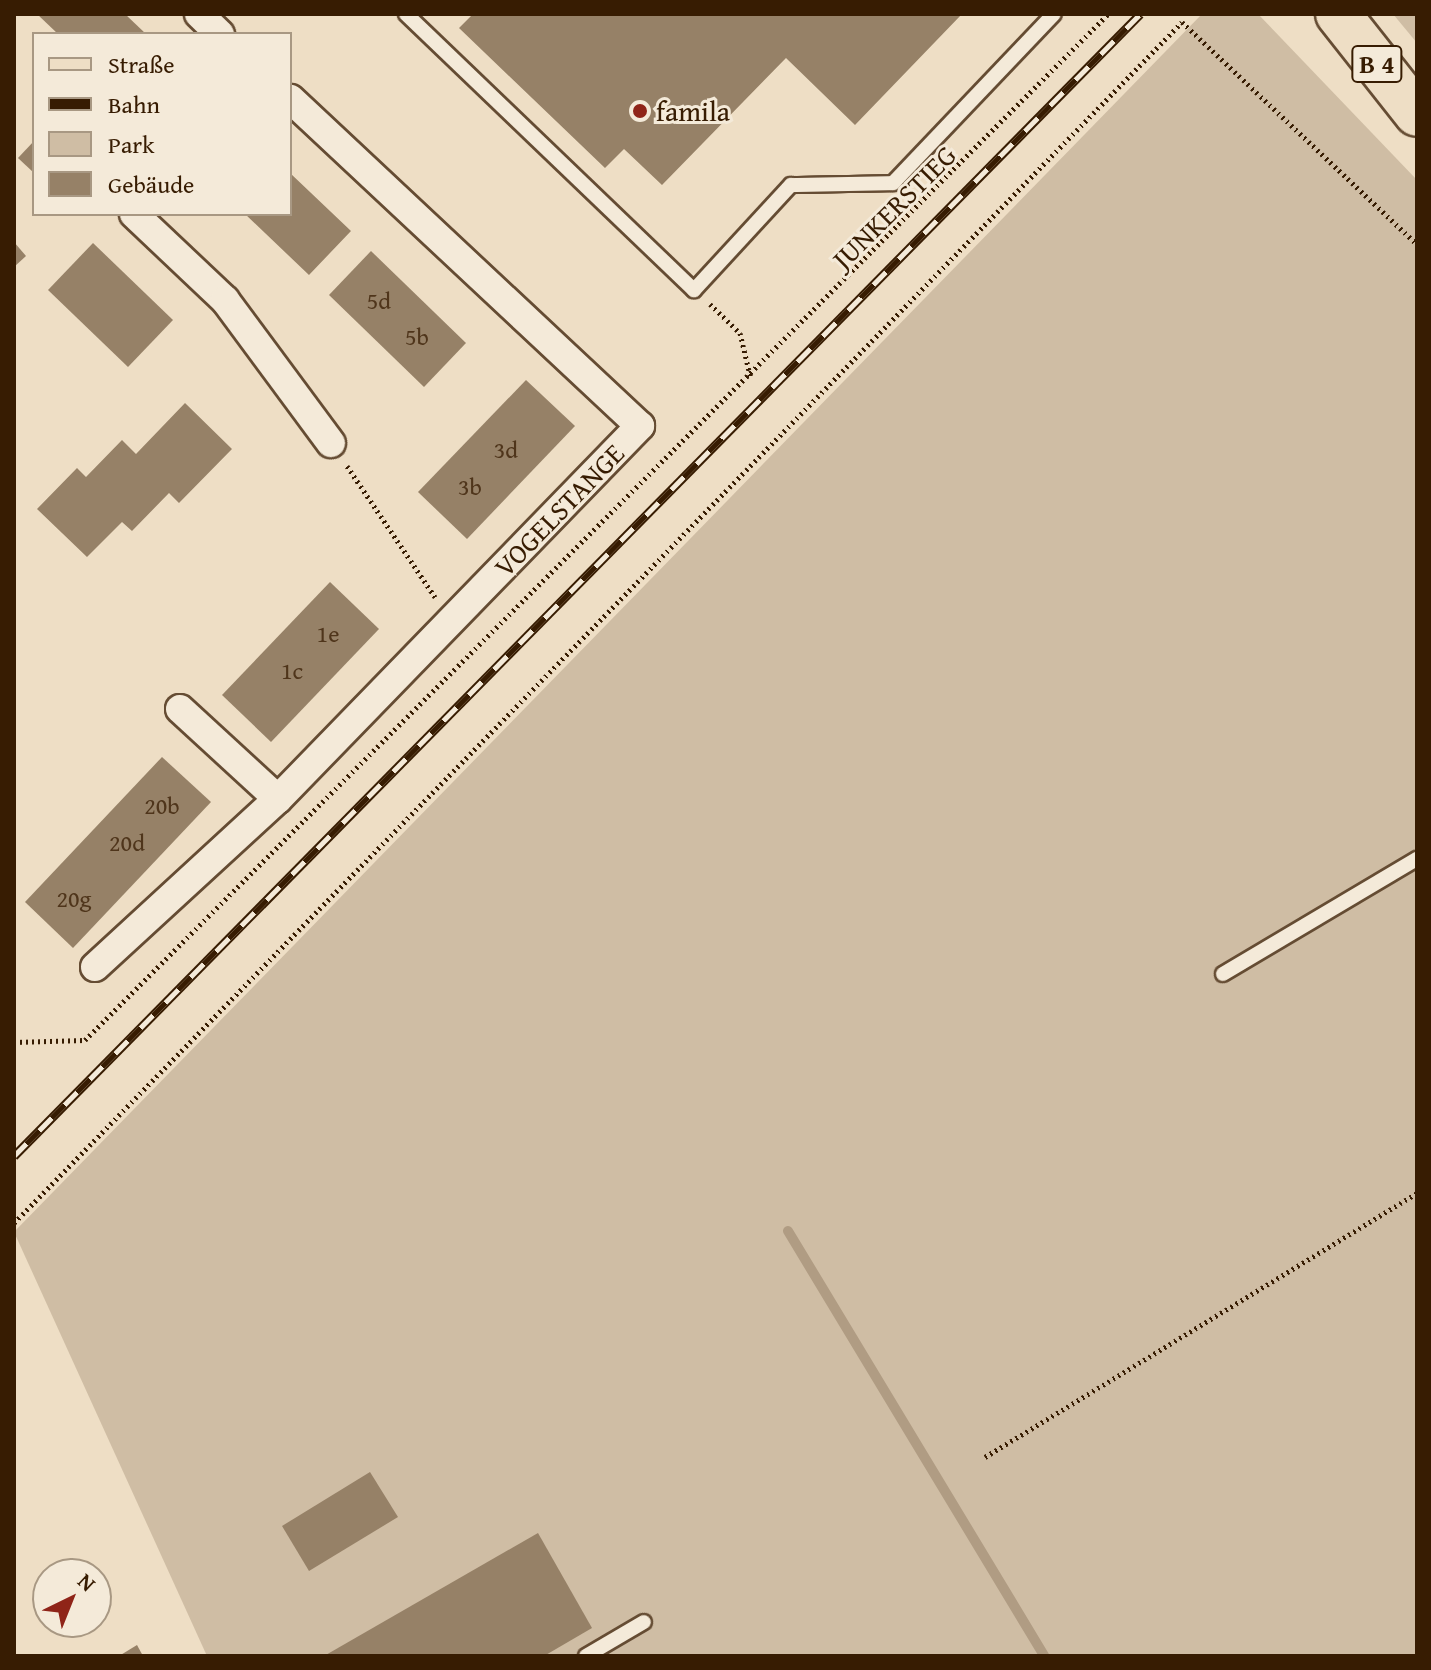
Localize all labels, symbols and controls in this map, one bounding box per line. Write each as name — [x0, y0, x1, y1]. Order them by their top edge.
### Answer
legend — [32, 32, 292, 216]
road number: B 4 — [1351, 42, 1403, 86]
text: Straße — [108, 47, 175, 82]
text: Bahn — [108, 87, 160, 122]
place label: famila — [656, 94, 730, 128]
marker: famila — [631, 102, 649, 120]
text: Park — [108, 127, 154, 162]
street label: JUNKERSTIEG — [825, 138, 963, 276]
text: Gebäude — [108, 167, 194, 202]
house number: 5d — [367, 287, 391, 315]
house number: 5b — [405, 323, 429, 351]
street label: VOGELSTANGE — [487, 436, 631, 584]
house number: 3d — [494, 436, 518, 464]
house number: 3b — [458, 473, 482, 501]
house number: 1e — [317, 620, 339, 648]
house number: 1c — [281, 657, 303, 685]
house number: 20b — [144, 792, 180, 820]
house number: 20d — [109, 829, 145, 857]
house number: 20g — [56, 885, 92, 913]
north arrow — [32, 1558, 112, 1638]
text: N — [71, 1565, 103, 1599]

